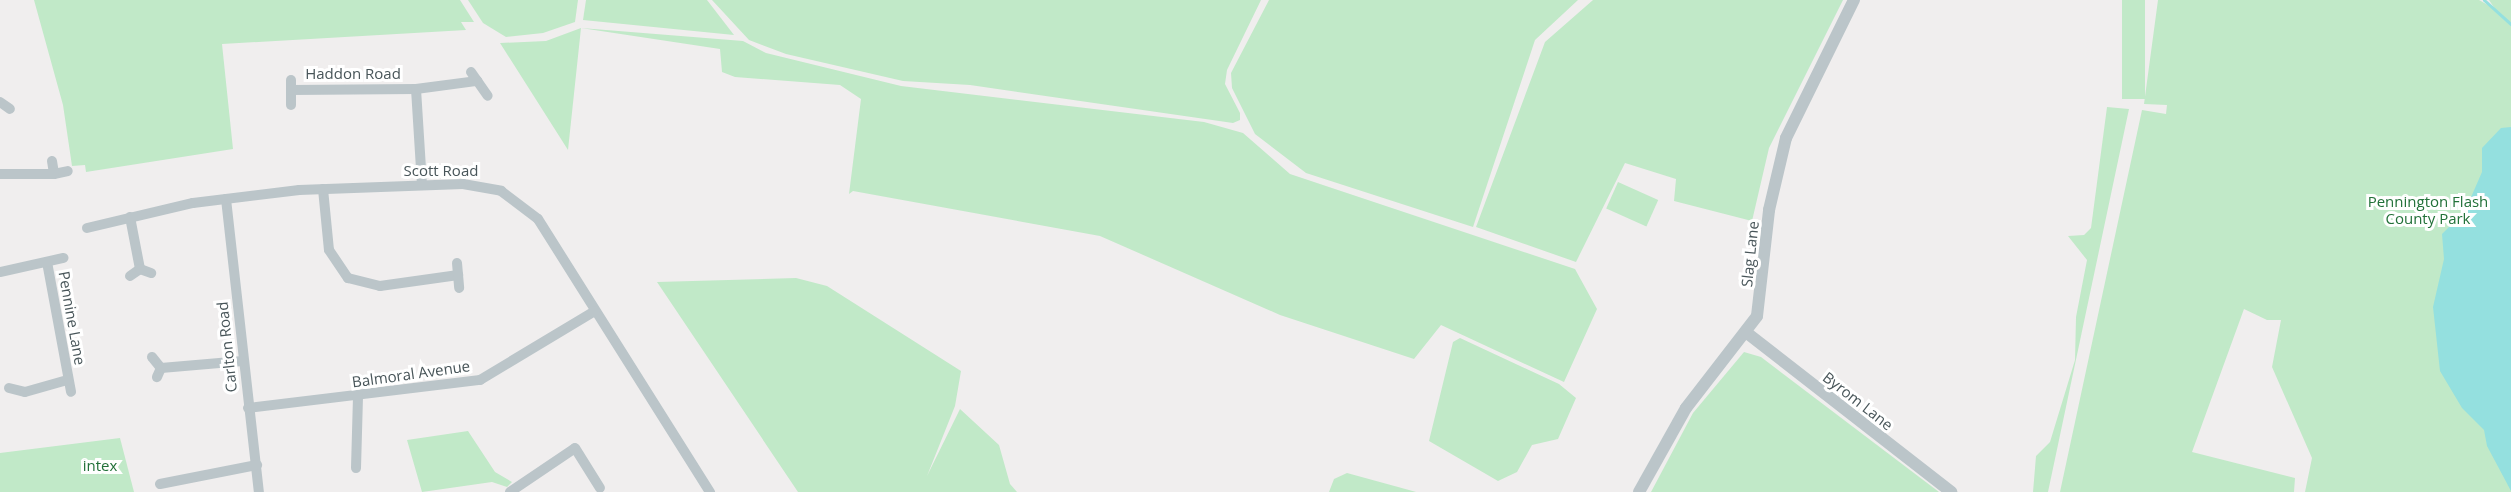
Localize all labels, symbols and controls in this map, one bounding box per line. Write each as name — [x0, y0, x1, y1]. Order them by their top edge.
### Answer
street label: Haddon Road — [305, 65, 401, 83]
street label: Scott Road — [404, 162, 478, 180]
park label: Pennington Flash County Park — [2368, 192, 2488, 227]
street label: Slag Lane — [1738, 220, 1762, 288]
street label: Pennine Lane — [55, 270, 89, 366]
street label: Carlton Road — [213, 301, 241, 393]
street label: Balmoral Avenue — [351, 357, 471, 391]
street label: Byrom Lane — [1819, 368, 1897, 434]
park label: intex — [83, 457, 117, 475]

